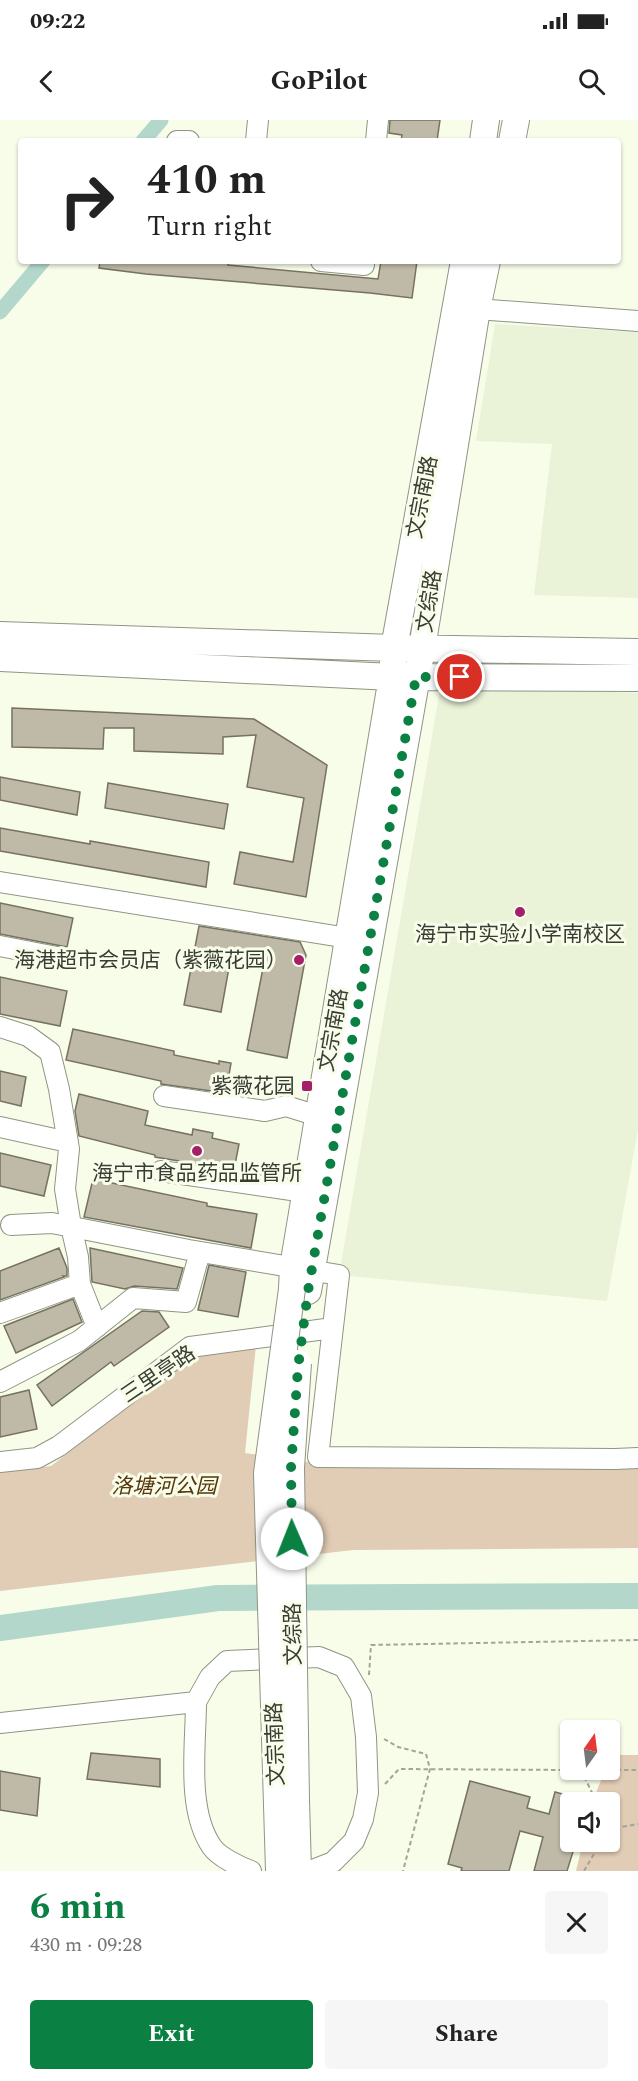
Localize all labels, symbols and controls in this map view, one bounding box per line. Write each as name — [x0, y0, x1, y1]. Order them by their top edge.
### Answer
text: 09:22 — [30, 5, 85, 38]
text: GoPilot — [271, 60, 367, 102]
icon: back — [30, 65, 63, 98]
icon: search — [575, 65, 608, 98]
text: 410 m — [147, 149, 266, 212]
icon: right — [48, 162, 126, 240]
text: Turn right — [147, 206, 272, 248]
street label: 文宗南路 — [399, 453, 447, 541]
street label: 文综路 — [409, 568, 451, 635]
pin — [434, 651, 485, 702]
icon: arrive — [443, 660, 476, 693]
marker: 海宁市实验小学南校区 — [513, 905, 527, 919]
place label: 海宁市实验小学南校区 — [415, 919, 625, 951]
place label: 海港超市会员店（紫薇花园） — [14, 945, 287, 977]
marker: 海港超市会员店（紫薇花园） — [292, 953, 306, 967]
street label: 文宗南路 — [311, 986, 357, 1074]
place label: 紫薇花园 — [211, 1071, 295, 1103]
marker: 紫薇花园 — [300, 1079, 314, 1093]
marker: 海宁市食品药品监管所 — [190, 1144, 204, 1158]
place label: 海宁市食品药品监管所 — [92, 1158, 302, 1190]
street label: 三里亭路 — [115, 1338, 202, 1412]
park label: 洛塘河公园 — [112, 1471, 219, 1503]
position arrow — [260, 1507, 324, 1571]
street label: 文综路 — [277, 1602, 311, 1666]
street label: 文宗南路 — [259, 1701, 293, 1786]
north arrow — [560, 1720, 620, 1780]
map controls — [560, 1720, 620, 1852]
button: sound — [560, 1792, 620, 1852]
text: 6 min — [30, 1880, 126, 1935]
button: close — [545, 1891, 608, 1954]
text: 430 m · 09:28 — [30, 1930, 142, 1960]
button: Exit — [30, 2000, 313, 2069]
button: Share — [325, 2000, 608, 2069]

